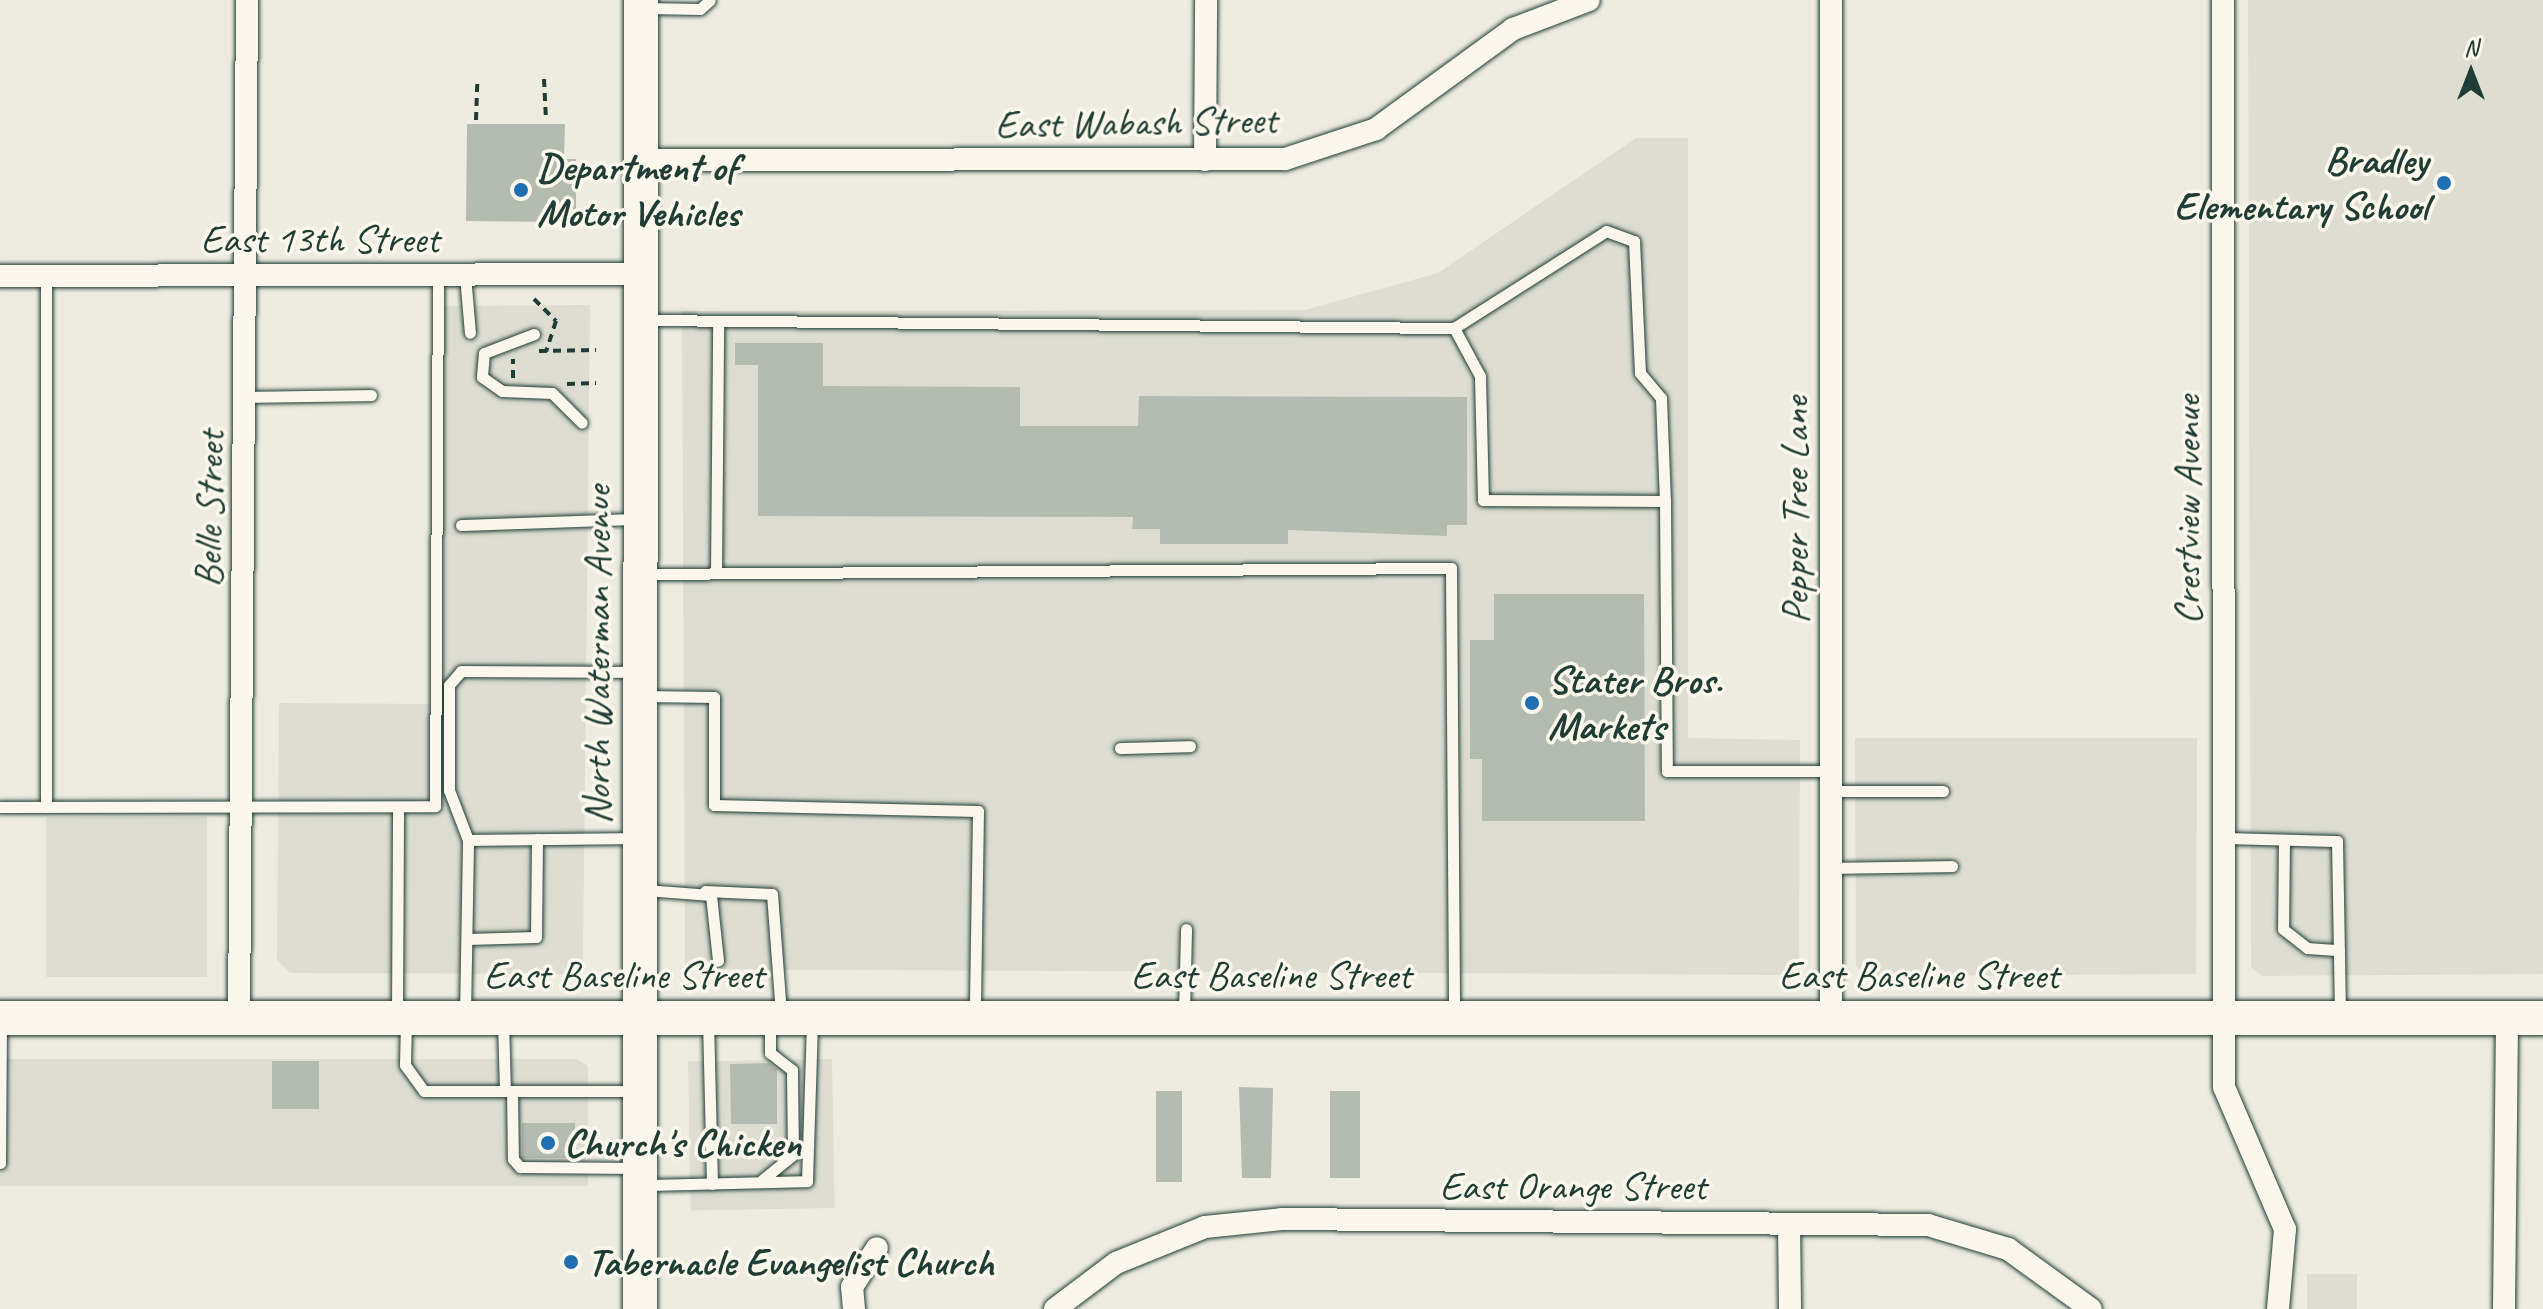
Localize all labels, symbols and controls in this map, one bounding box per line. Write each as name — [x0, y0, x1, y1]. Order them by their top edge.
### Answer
north arrow — [2431, 32, 2511, 112]
text: N — [2464, 34, 2478, 62]
street label: East Wabash Street — [994, 96, 1278, 148]
place label: Bradley Elementary School — [2174, 136, 2428, 230]
place label: Department of Motor Vehicles — [537, 143, 740, 237]
marker: Bradley Elementary School — [2435, 174, 2453, 192]
marker: Department of Motor Vehicles — [512, 181, 530, 199]
street label: East 13th Street — [200, 215, 440, 263]
street label: Crestview Avenue — [2163, 395, 2211, 625]
street label: Pepper Tree Lane — [1771, 396, 1819, 624]
street label: Belle Street — [184, 430, 234, 588]
street label: North Waterman Avenue — [573, 486, 621, 824]
place label: Stater Bros. Markets — [1548, 656, 1722, 750]
marker: Stater Bros. Markets — [1523, 694, 1541, 712]
street label: East Baseline Street — [483, 951, 765, 999]
street label: East Baseline Street — [1130, 951, 1412, 999]
street label: East Baseline Street — [1778, 951, 2060, 999]
place label: Church's Chicken — [564, 1119, 801, 1167]
marker: Church's Chicken — [539, 1134, 557, 1152]
street label: East Orange Street — [1439, 1162, 1707, 1210]
place label: Tabernacle Evangelist Church — [587, 1238, 996, 1286]
marker: Tabernacle Evangelist Church — [562, 1253, 580, 1271]

